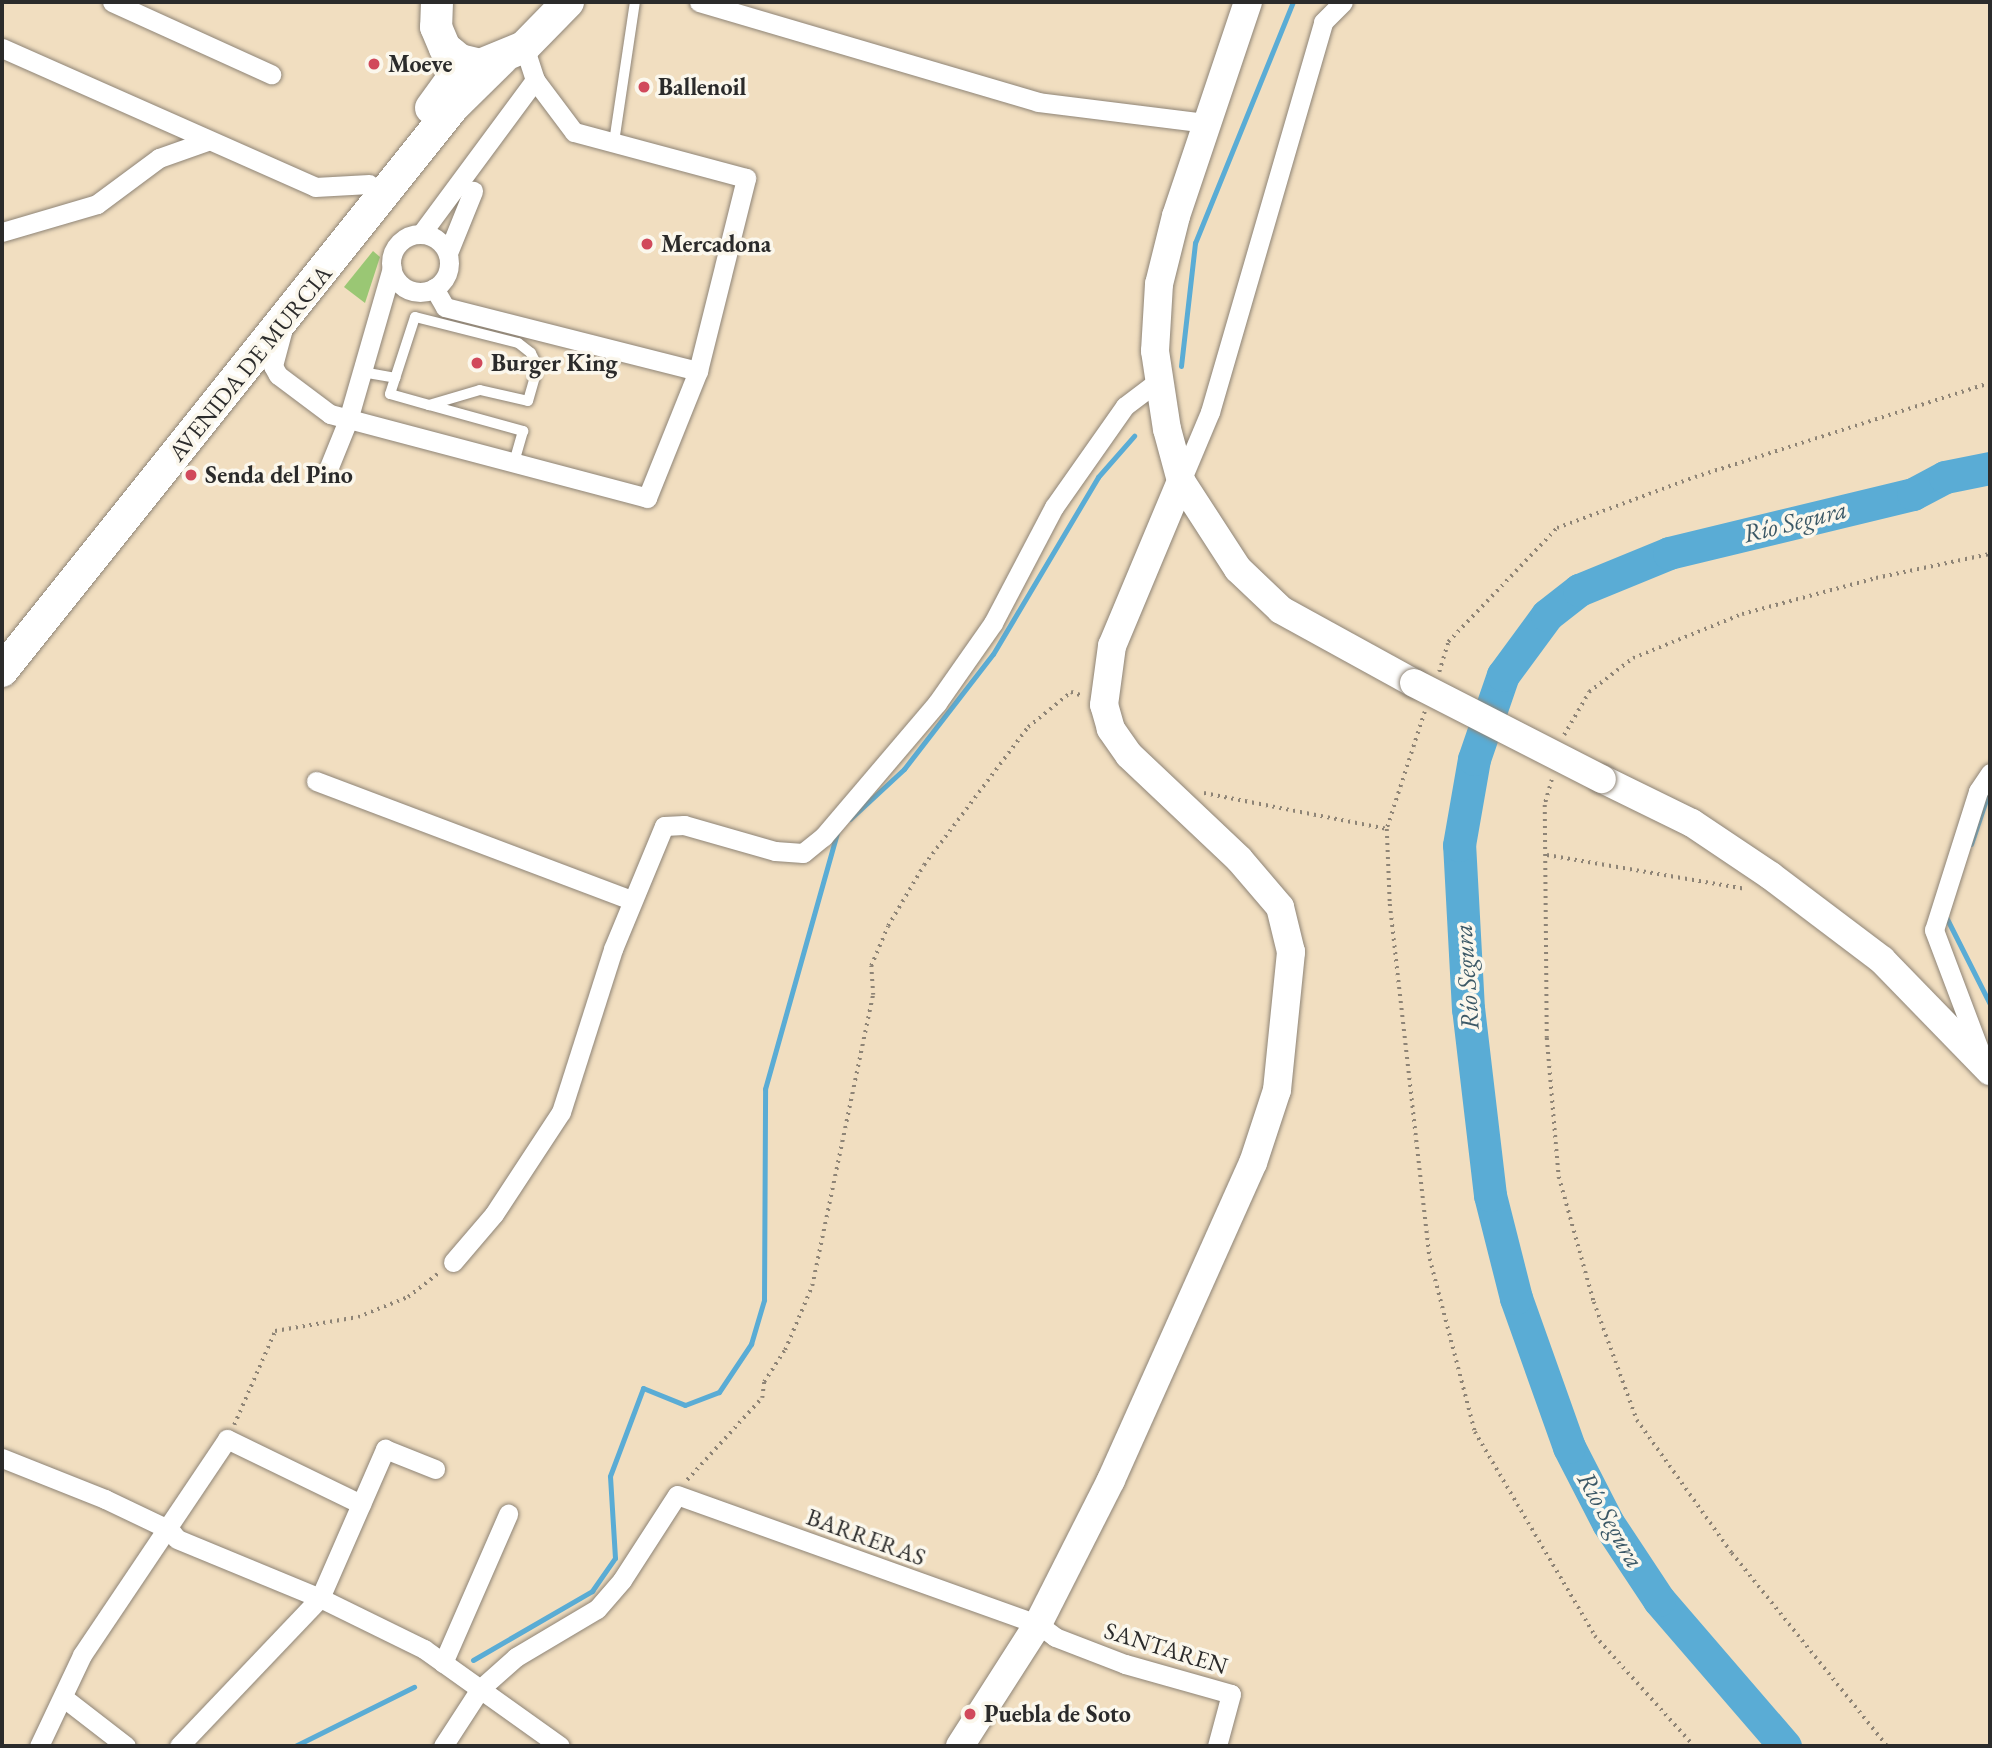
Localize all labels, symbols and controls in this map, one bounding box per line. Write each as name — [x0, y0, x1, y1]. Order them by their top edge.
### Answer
place label: Moeve — [388, 50, 453, 78]
marker: Moeve — [366, 56, 382, 72]
place label: Ballenoil — [658, 73, 746, 101]
marker: Ballenoil — [636, 79, 652, 95]
place label: Mercadona — [661, 230, 771, 258]
marker: Mercadona — [639, 236, 655, 252]
street label: AVENIDA DE MURCIA — [162, 259, 338, 467]
place label: Burger King — [491, 349, 618, 377]
marker: Burger King — [469, 355, 485, 371]
place label: Senda del Pino — [205, 461, 353, 489]
marker: Senda del Pino — [183, 467, 199, 483]
water label: Río Segura — [1740, 494, 1850, 550]
water label: Río Segura — [1448, 923, 1486, 1031]
water label: Río Segura — [1570, 1466, 1650, 1574]
street label: BARRERAS — [803, 1502, 929, 1572]
street label: SANTAREN — [1101, 1616, 1231, 1680]
place label: Puebla de Soto — [984, 1700, 1131, 1728]
marker: Puebla de Soto — [962, 1706, 978, 1722]

